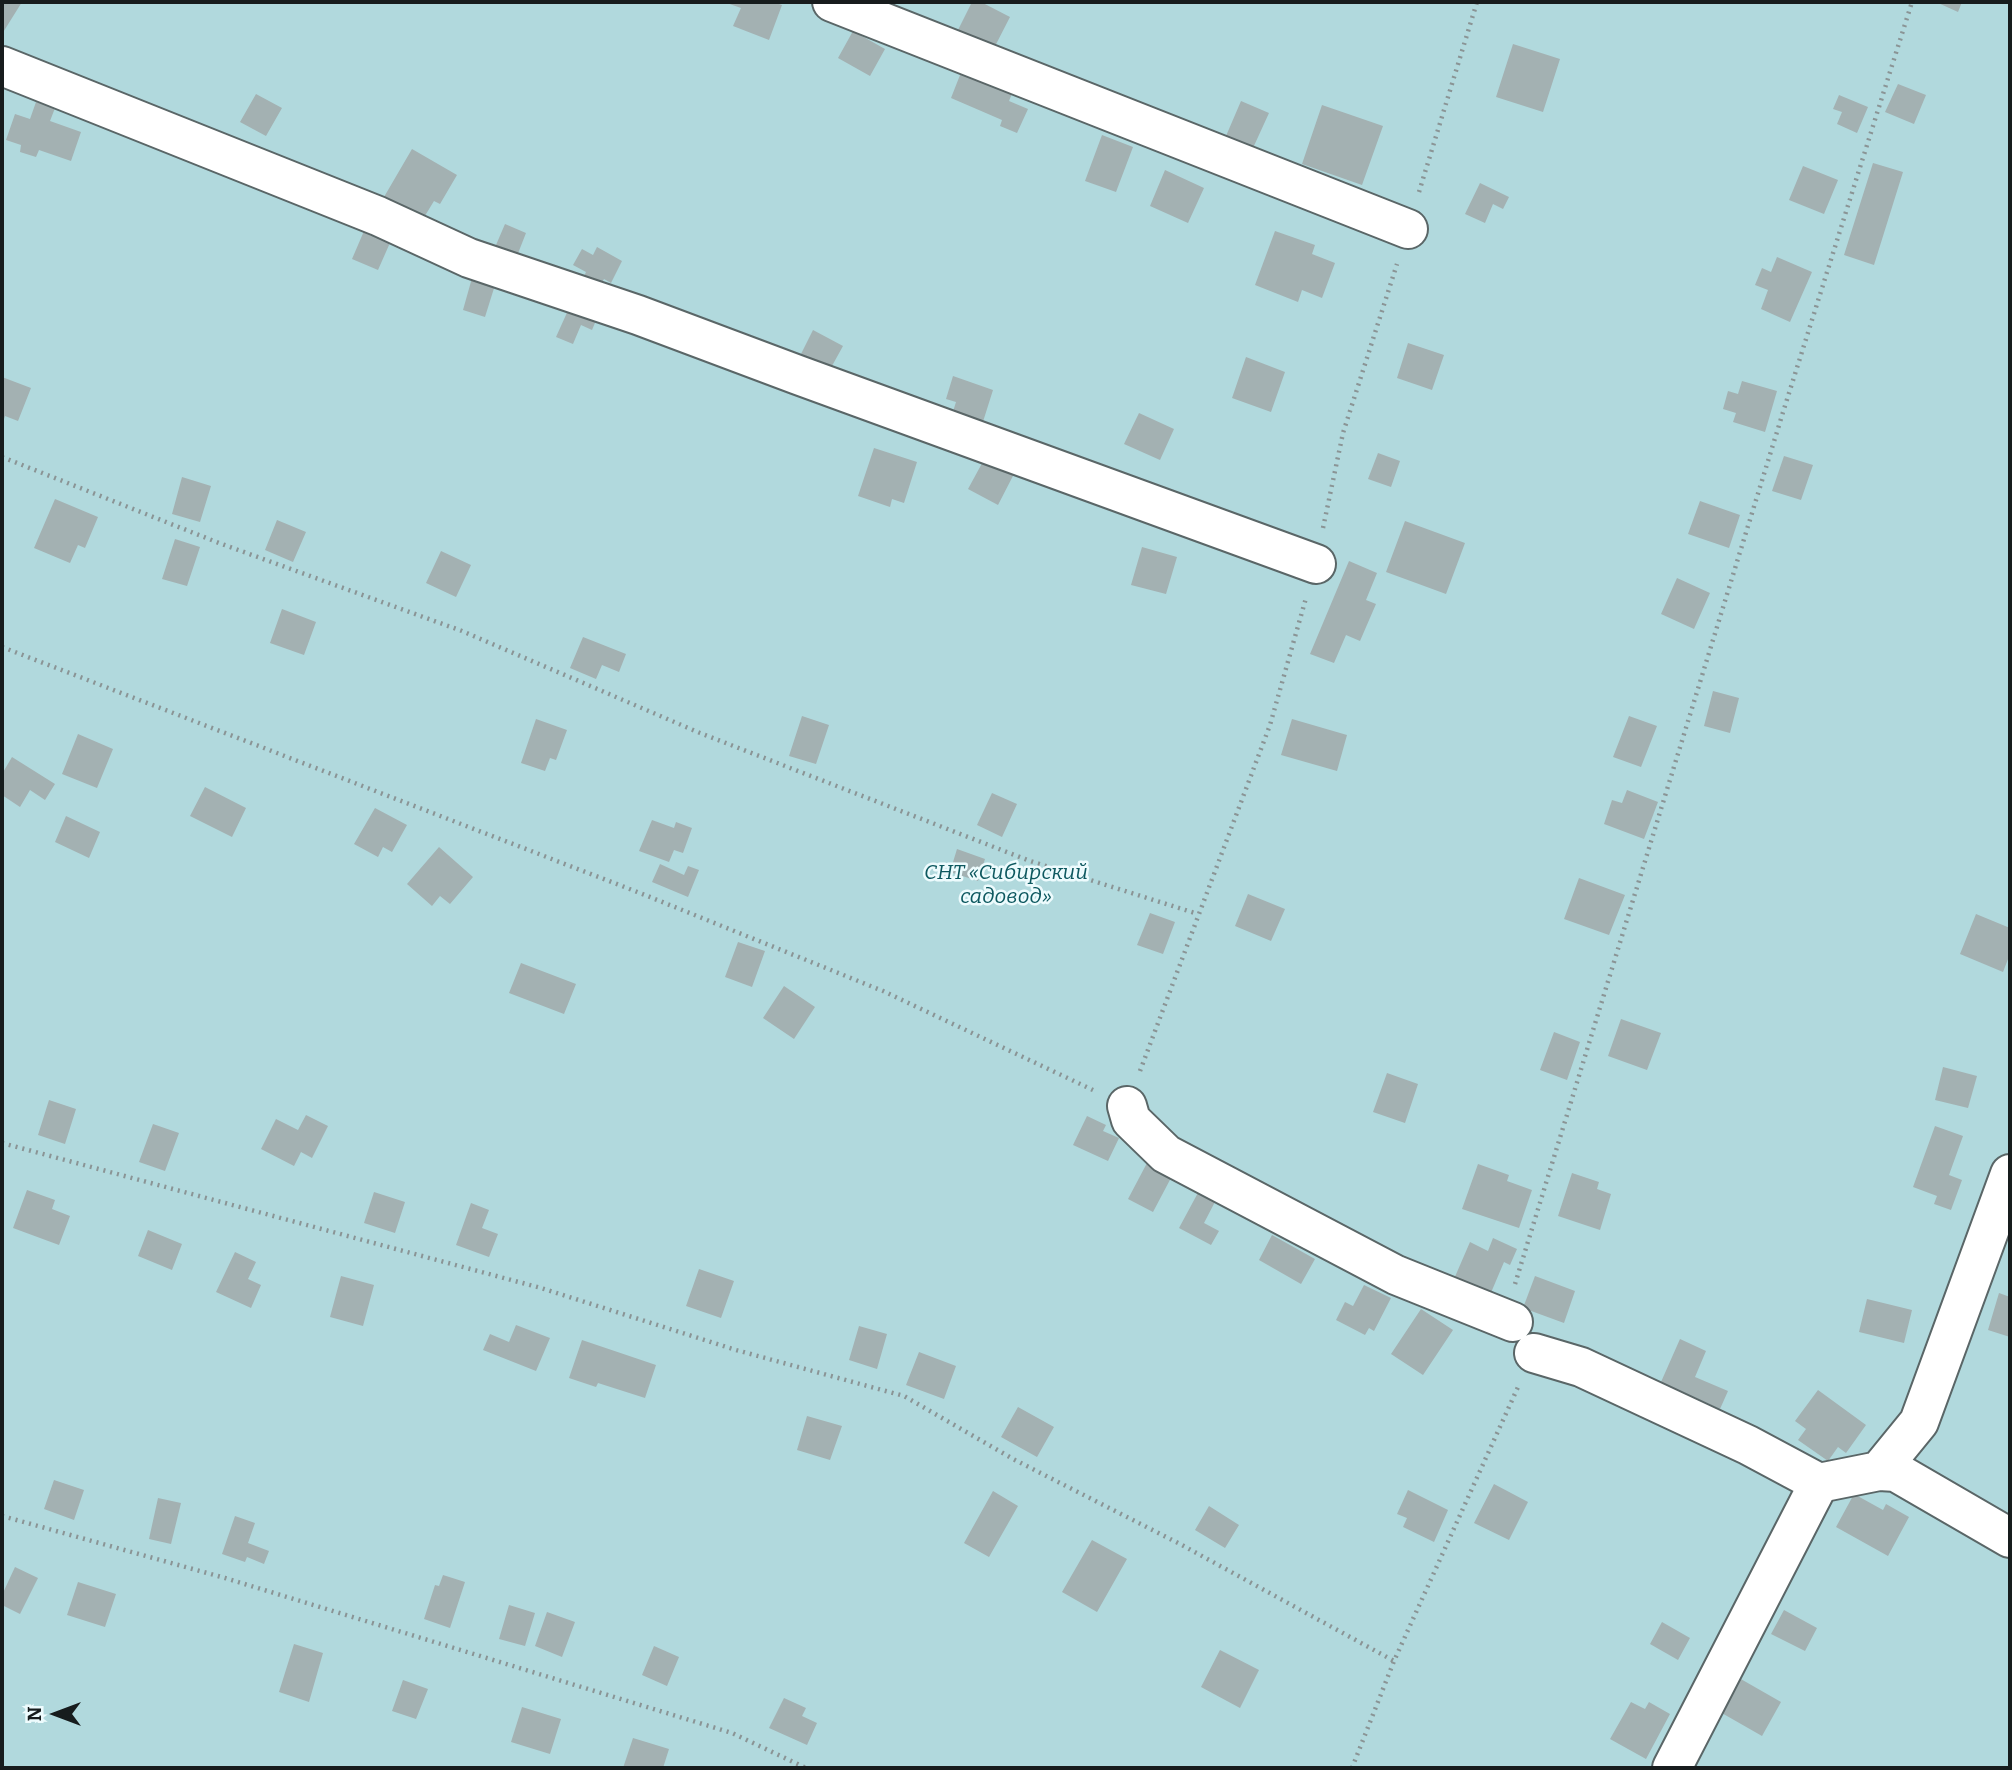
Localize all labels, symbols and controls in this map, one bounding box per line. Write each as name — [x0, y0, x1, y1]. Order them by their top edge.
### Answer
park label: СНТ «Сибирский садовод» — [924, 860, 1088, 910]
north arrow — [21, 1679, 91, 1749]
text: N — [23, 1707, 46, 1721]

